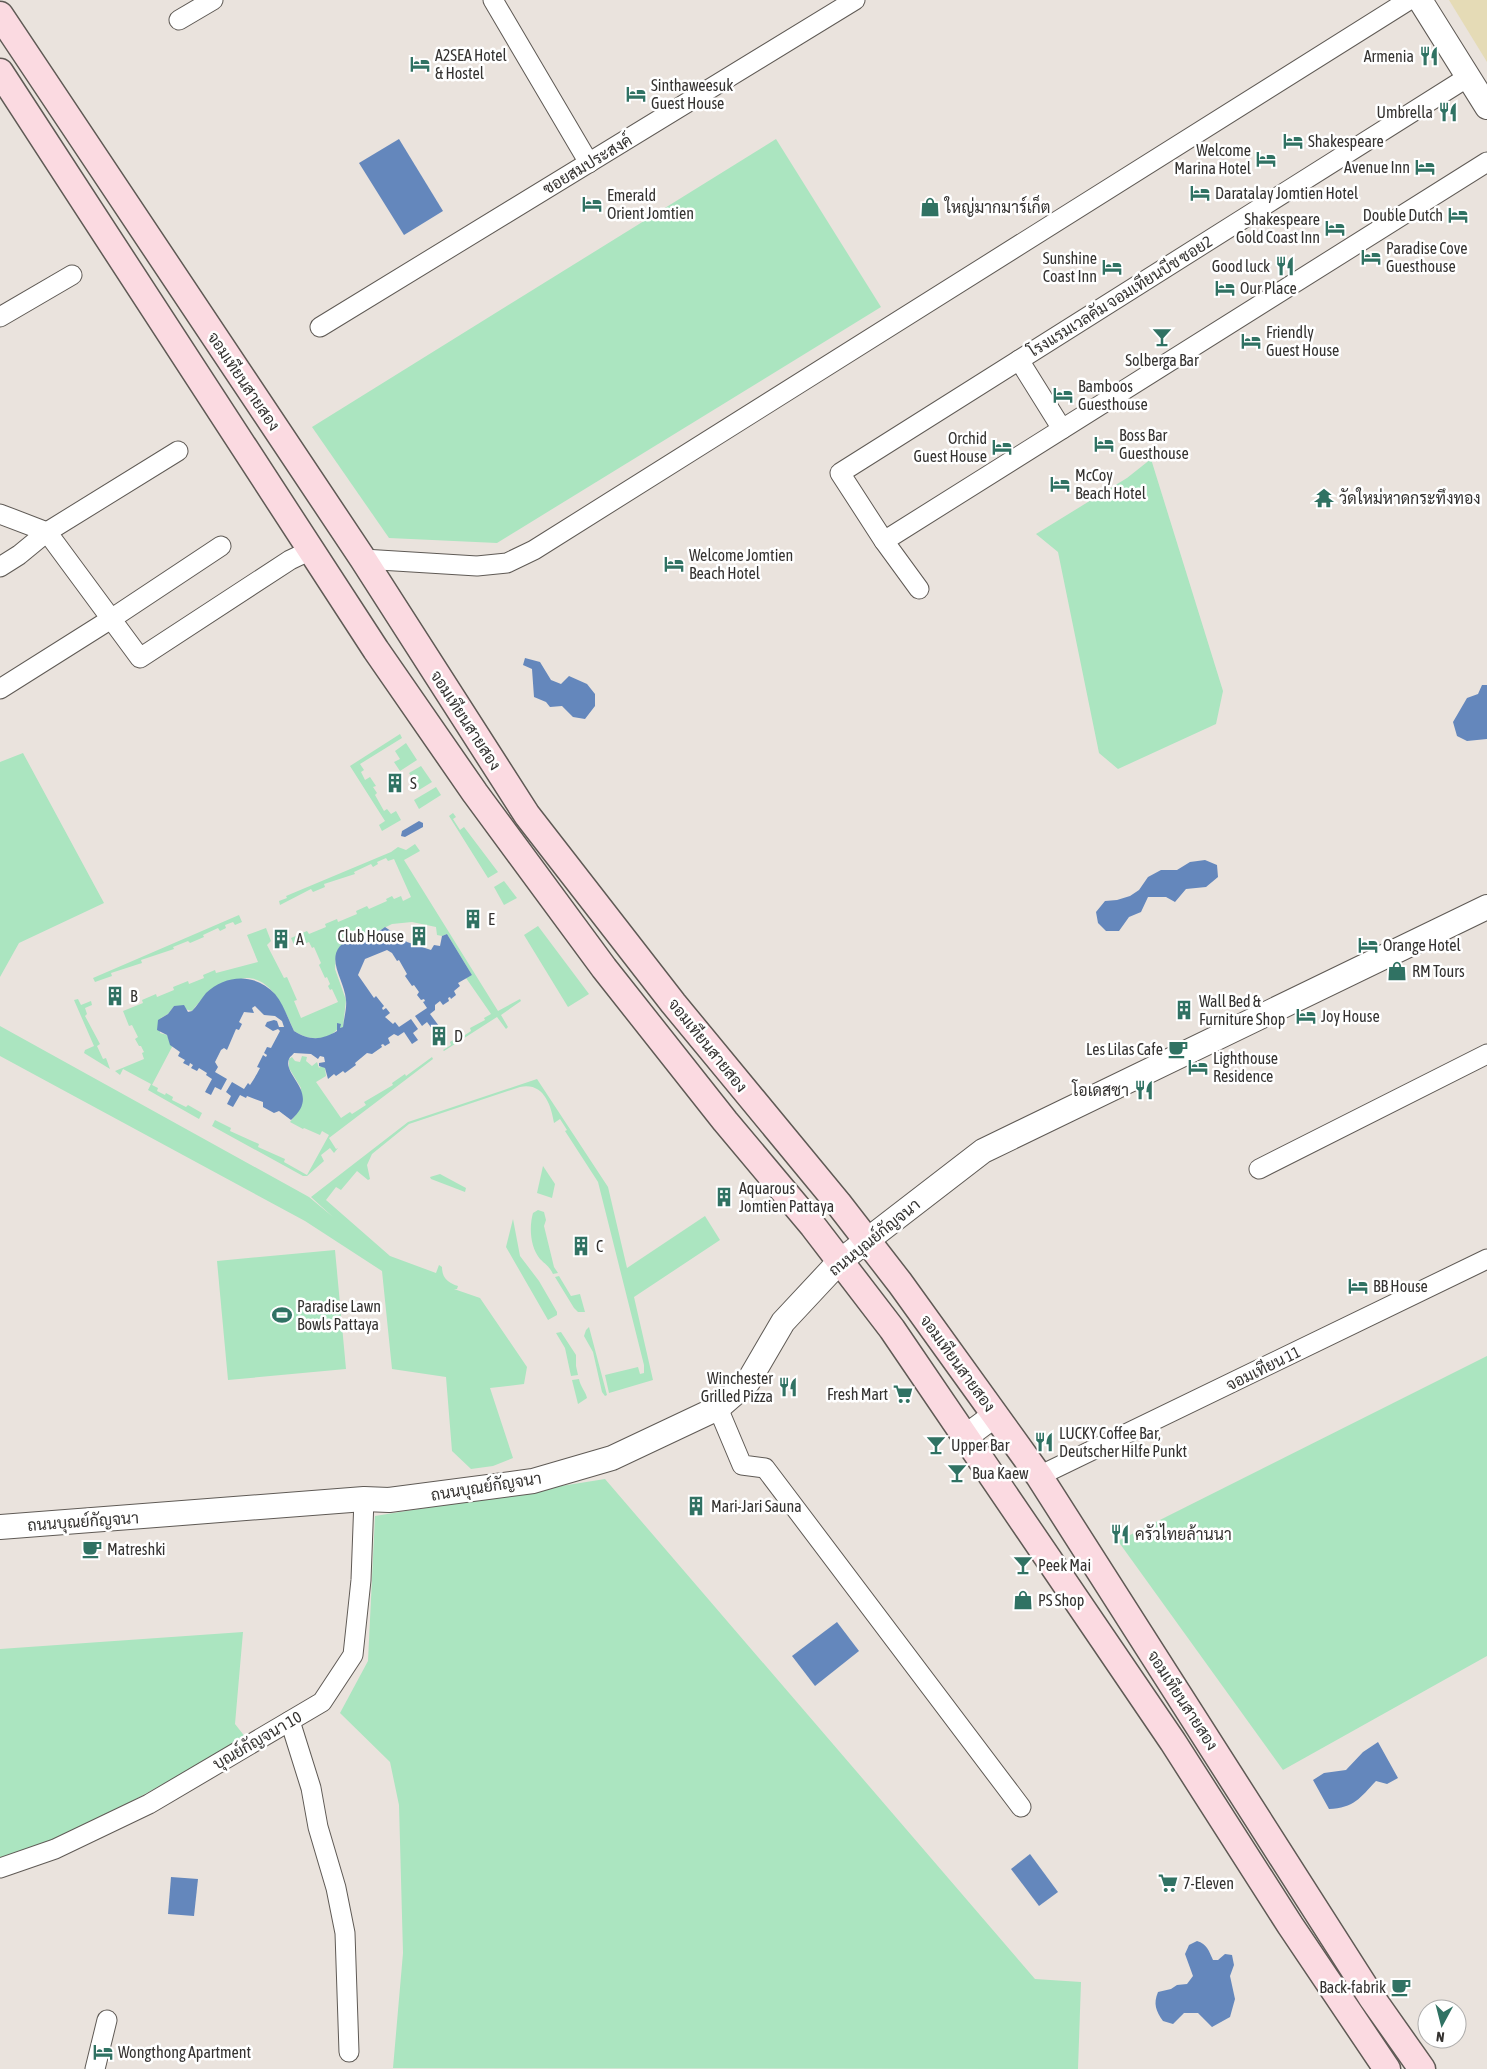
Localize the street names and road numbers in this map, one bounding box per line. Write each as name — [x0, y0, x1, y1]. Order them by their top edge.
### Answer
street label: ซอยสมประสงค์ — [538, 128, 635, 198]
street label: โรงแรมเวลคัม จอมเทียนบีช ซอย2 — [1023, 230, 1215, 361]
street label: จอมเทียนสายสอง — [204, 327, 285, 434]
street label: จอมเทียนสายสอง — [427, 666, 507, 773]
street label: จอมเทียนสายสอง — [665, 993, 753, 1095]
street label: ถนนบุณย์กัญจนา — [823, 1192, 925, 1282]
street label: จอมเทียนสายสอง — [917, 1310, 1001, 1415]
street label: จอมเทียน 11 — [1222, 1341, 1303, 1394]
street label: ถนนบุณย์กัญจนา — [429, 1465, 543, 1507]
street label: ถนนบุณย์กัญจนา — [26, 1505, 140, 1537]
street label: จอมเทียนสายสอง — [1144, 1646, 1224, 1753]
street label: บุณย์กัญจนา 10 — [208, 1705, 306, 1775]

